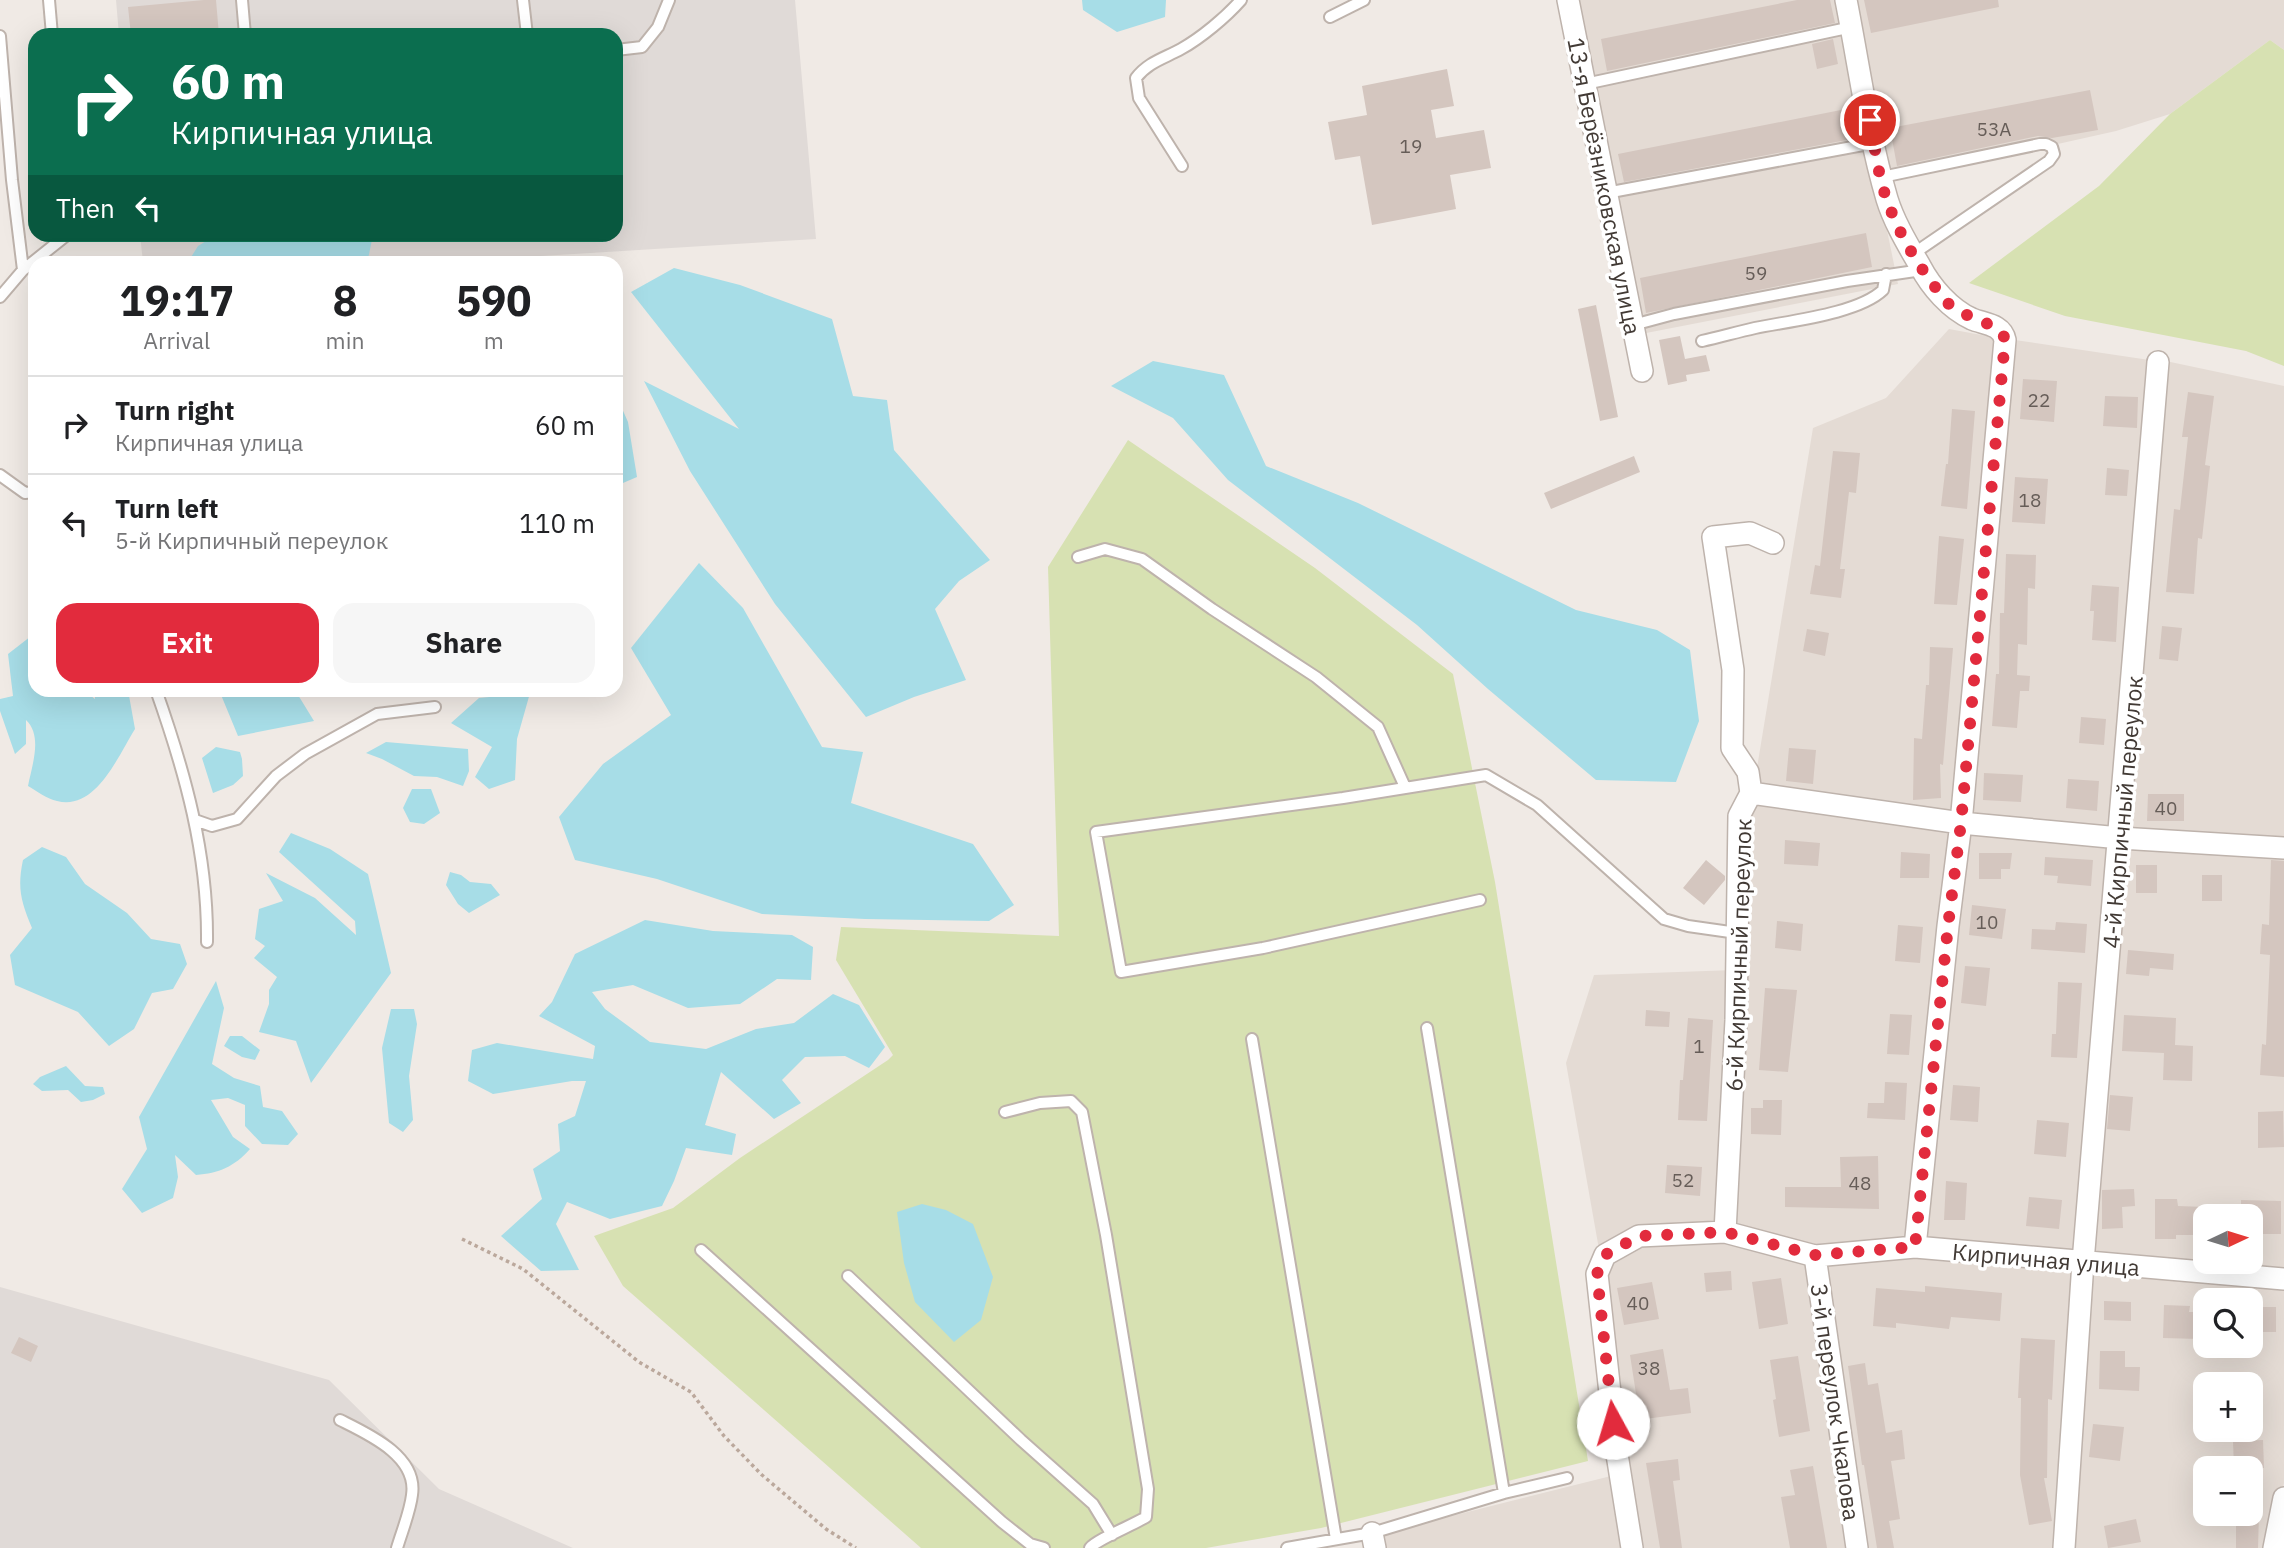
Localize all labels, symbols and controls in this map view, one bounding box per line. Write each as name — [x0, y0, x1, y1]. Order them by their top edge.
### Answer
street label: 13-я Берёзниковская улица — [1561, 35, 1649, 337]
text: 60 m — [171, 49, 285, 112]
icon: right — [56, 56, 147, 147]
pin — [1840, 90, 1900, 150]
icon: arrive — [1851, 101, 1889, 139]
text: Кирпичная улица — [171, 111, 433, 153]
house number: 53А — [1977, 117, 2011, 141]
house number: 19 — [1400, 134, 1422, 158]
icon: left — [129, 189, 167, 227]
text: Then — [56, 191, 115, 225]
house number: 59 — [1745, 261, 1767, 285]
text: 19:17 — [119, 273, 234, 328]
text: 8 — [332, 273, 358, 328]
text: 590 — [456, 273, 532, 328]
text: Arrival — [143, 325, 210, 355]
text: min — [326, 325, 364, 355]
text: m — [484, 325, 504, 355]
house number: 22 — [2028, 388, 2050, 412]
text: Turn right — [115, 393, 234, 427]
icon: right — [56, 406, 94, 444]
text: 60 m — [535, 408, 595, 442]
text: Кирпичная улица — [115, 427, 303, 457]
house number: 18 — [2019, 488, 2041, 512]
text: Turn left — [115, 491, 218, 525]
icon: left — [56, 504, 94, 542]
text: 110 m — [519, 506, 595, 540]
text: 5-й Кирпичный переулок — [115, 525, 388, 555]
button: Exit — [56, 603, 319, 683]
button: Share — [333, 603, 595, 683]
street label: 4-й Кирпичный переулок — [2095, 675, 2149, 949]
house number: 40 — [2155, 796, 2177, 820]
street label: 6-й Кирпичный переулок — [1718, 818, 1758, 1092]
house number: 10 — [1976, 910, 1998, 934]
house number: 1 — [1693, 1034, 1705, 1058]
house number: 52 — [1672, 1168, 1694, 1192]
house number: 48 — [1849, 1171, 1871, 1195]
north arrow — [2193, 1204, 2263, 1274]
map controls — [2193, 1204, 2263, 1526]
street label: Кирпичная улица — [1951, 1236, 2141, 1282]
street label: 3-й переулок Чкалова — [1804, 1281, 1868, 1523]
button: search — [2193, 1288, 2263, 1358]
house number: 40 — [1627, 1291, 1649, 1315]
house number: 38 — [1638, 1356, 1660, 1380]
button: + — [2193, 1372, 2263, 1442]
position arrow — [1576, 1386, 1650, 1460]
button: − — [2193, 1456, 2263, 1526]

